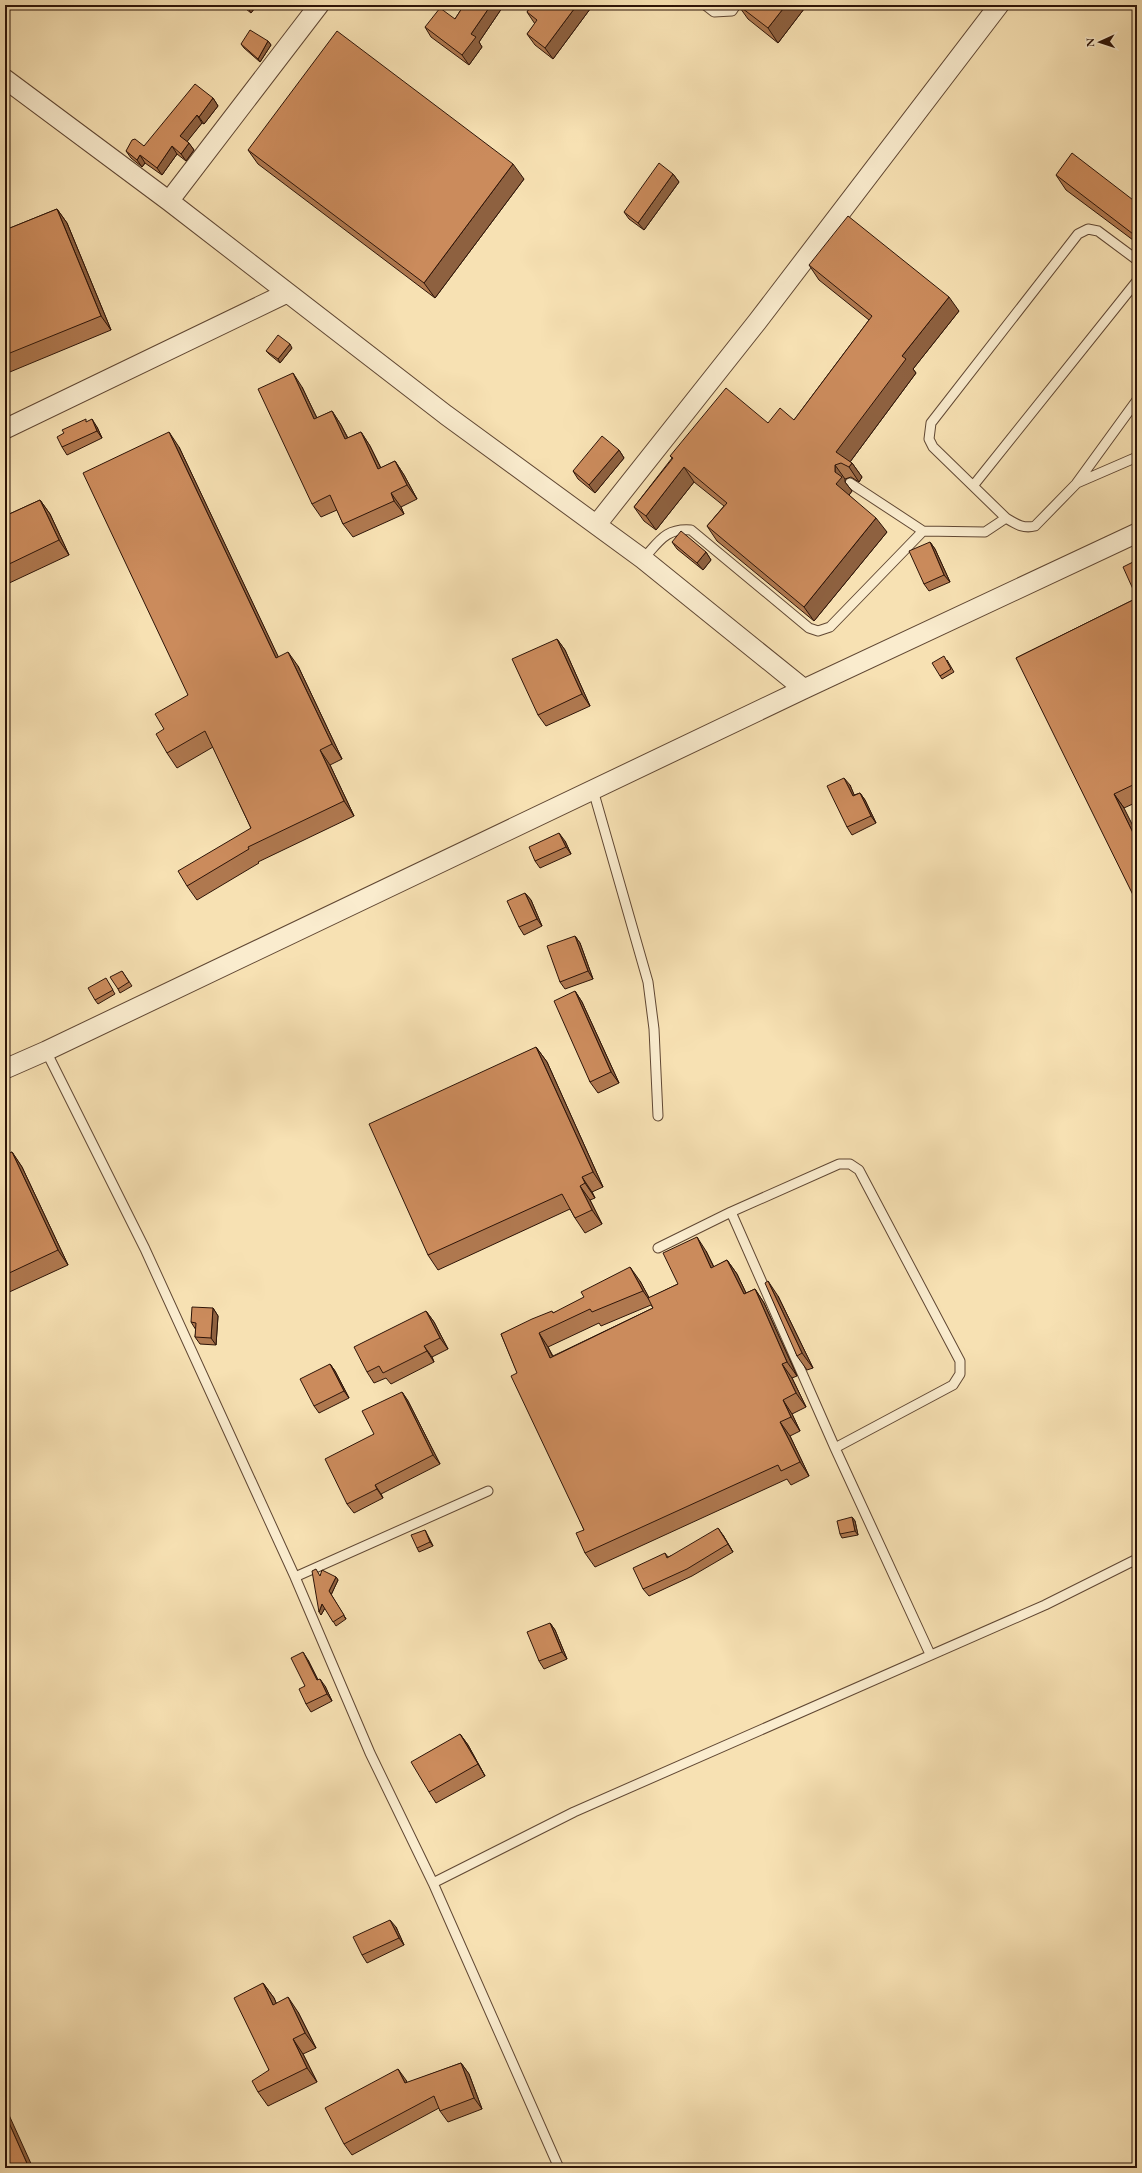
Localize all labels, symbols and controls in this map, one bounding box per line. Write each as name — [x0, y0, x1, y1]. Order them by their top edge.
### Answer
north arrow — [1080, 22, 1120, 62]
text: N — [1083, 38, 1097, 47]

